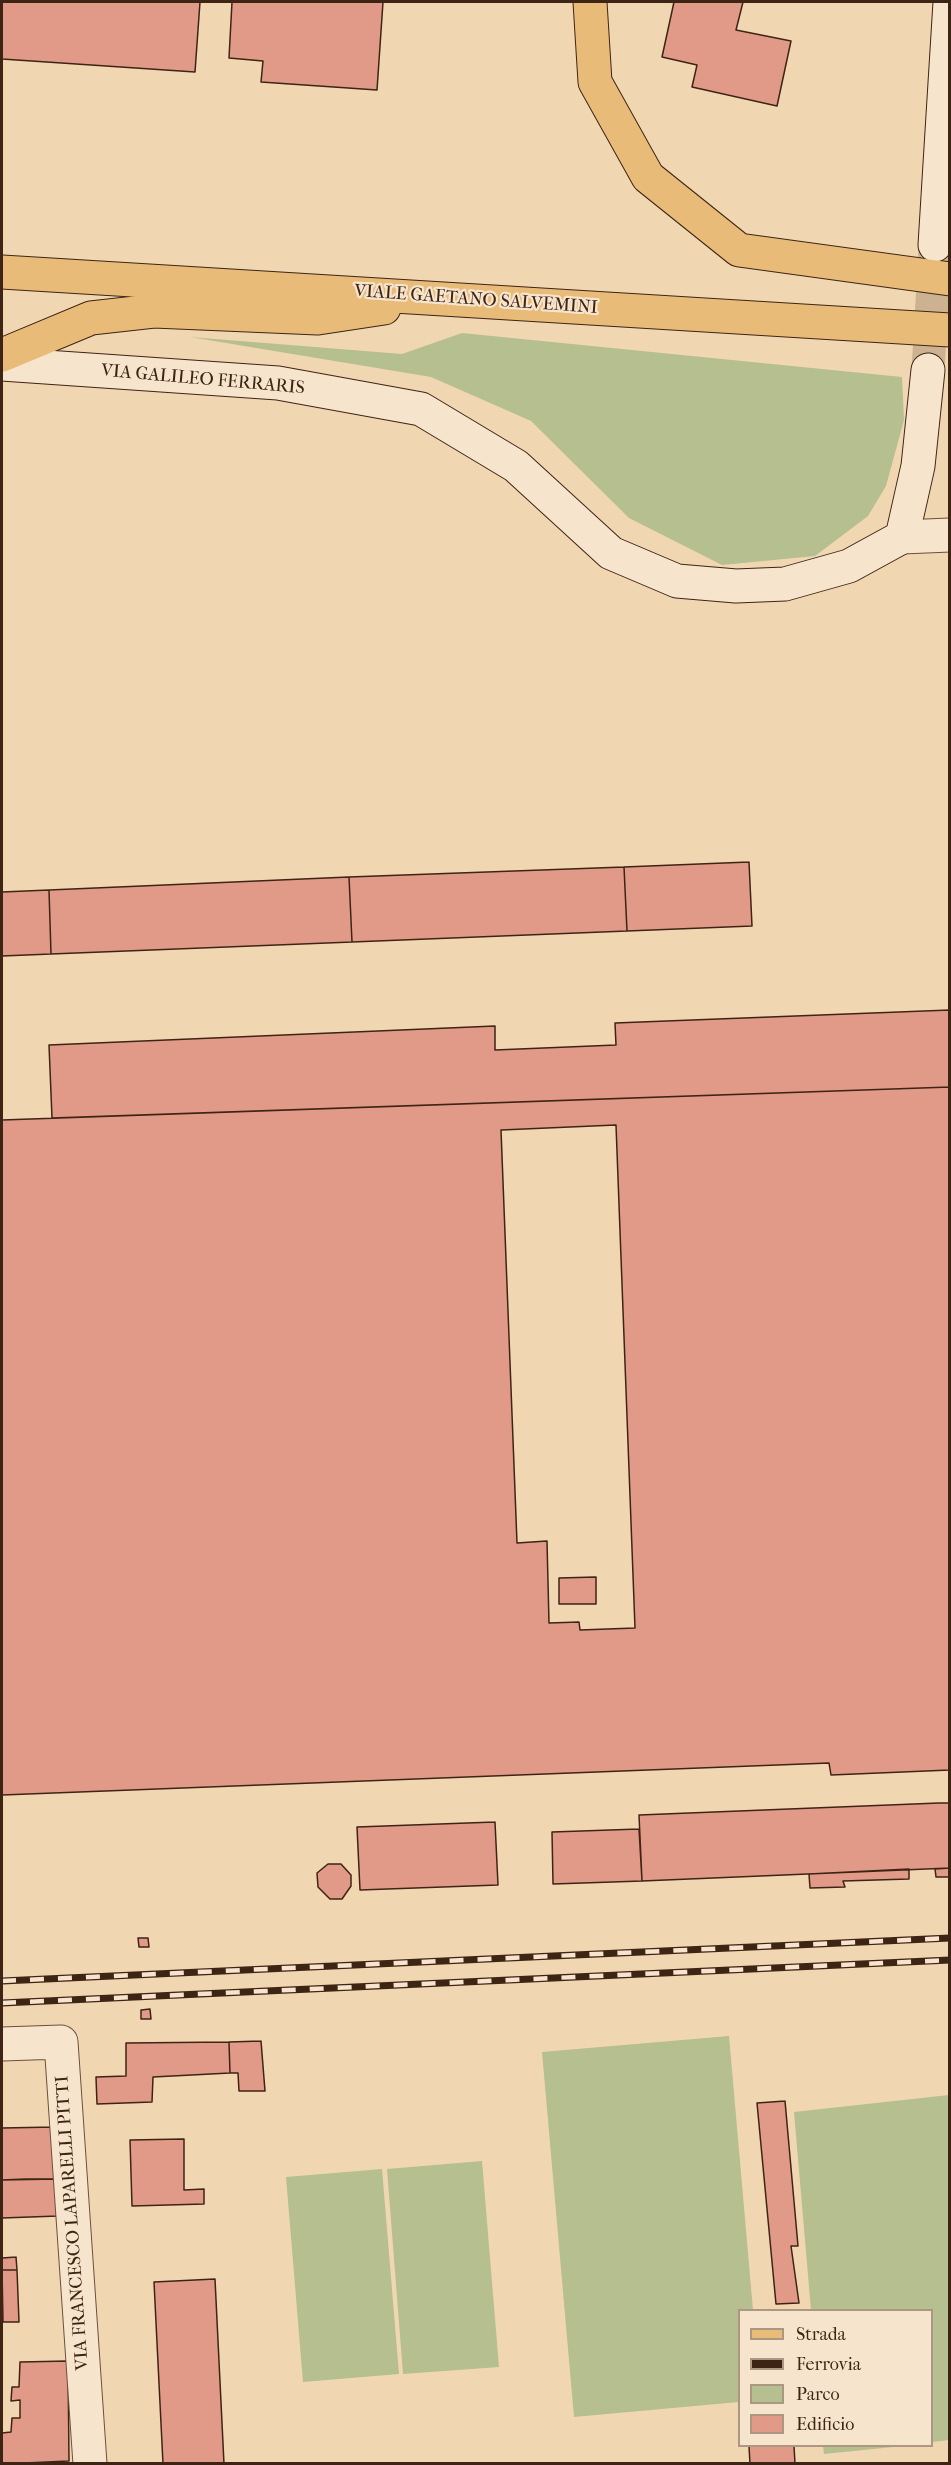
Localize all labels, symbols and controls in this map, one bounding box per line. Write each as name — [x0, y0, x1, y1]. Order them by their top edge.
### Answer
street label: VIALE GAETANO SALVEMINI — [354, 281, 598, 319]
street label: VIA GALILEO FERRARIS — [100, 360, 306, 400]
street label: VIA FRANCESCO LAPARELLI PITTI — [52, 2075, 94, 2371]
legend — [738, 2309, 933, 2447]
text: Strada — [796, 2324, 846, 2345]
text: Ferrovia — [796, 2354, 861, 2375]
text: Parco — [796, 2384, 840, 2405]
text: Edificio — [796, 2414, 854, 2435]

